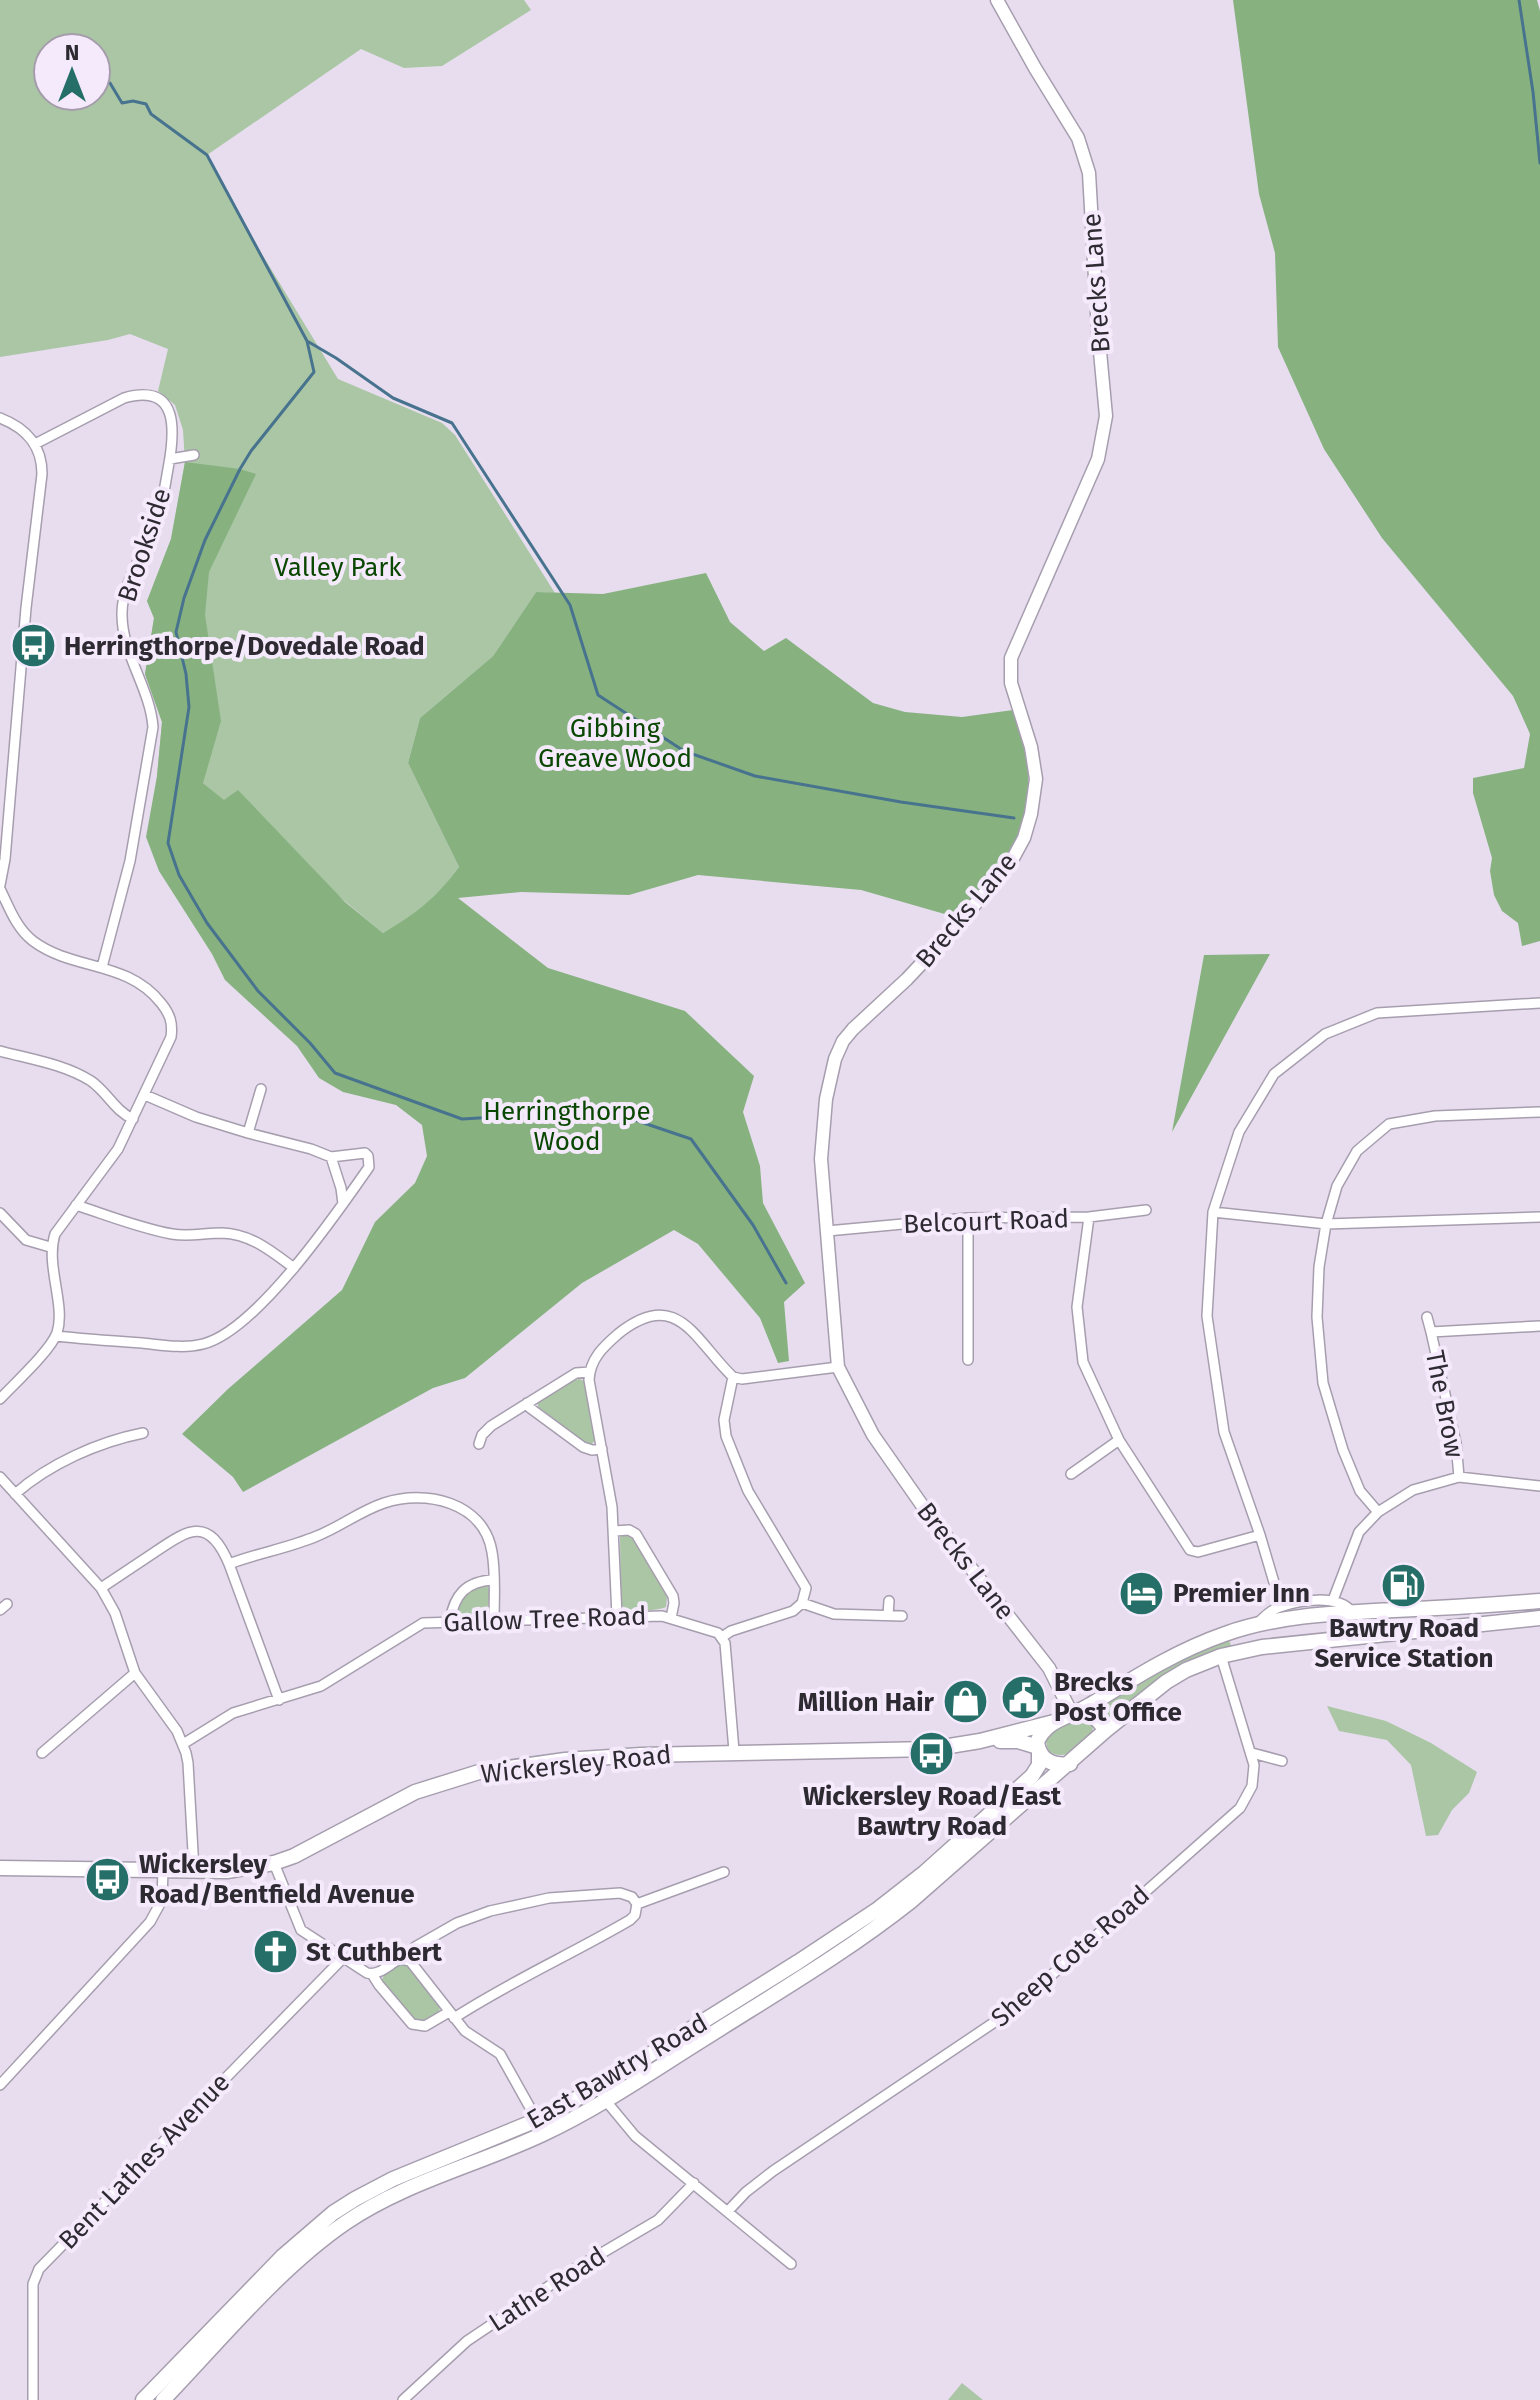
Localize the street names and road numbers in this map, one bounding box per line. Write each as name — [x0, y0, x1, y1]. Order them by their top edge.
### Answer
street label: Brecks Lane — [1076, 212, 1117, 354]
street label: Brookside — [112, 484, 177, 606]
street label: Brecks Lane — [909, 847, 1023, 974]
street label: Belcourt Road — [903, 1203, 1069, 1240]
street label: The Brow — [1419, 1348, 1470, 1461]
street label: Brecks Lane — [910, 1497, 1021, 1626]
street label: Gallow Tree Road — [443, 1600, 647, 1639]
street label: Wickersley Road — [479, 1739, 673, 1790]
street label: Sheep Cote Road — [985, 1879, 1156, 2033]
street label: East Bawtry Road — [521, 2007, 713, 2136]
street label: Bent Lathes Avenue — [52, 2067, 236, 2256]
street label: Lathe Road — [483, 2240, 611, 2338]

